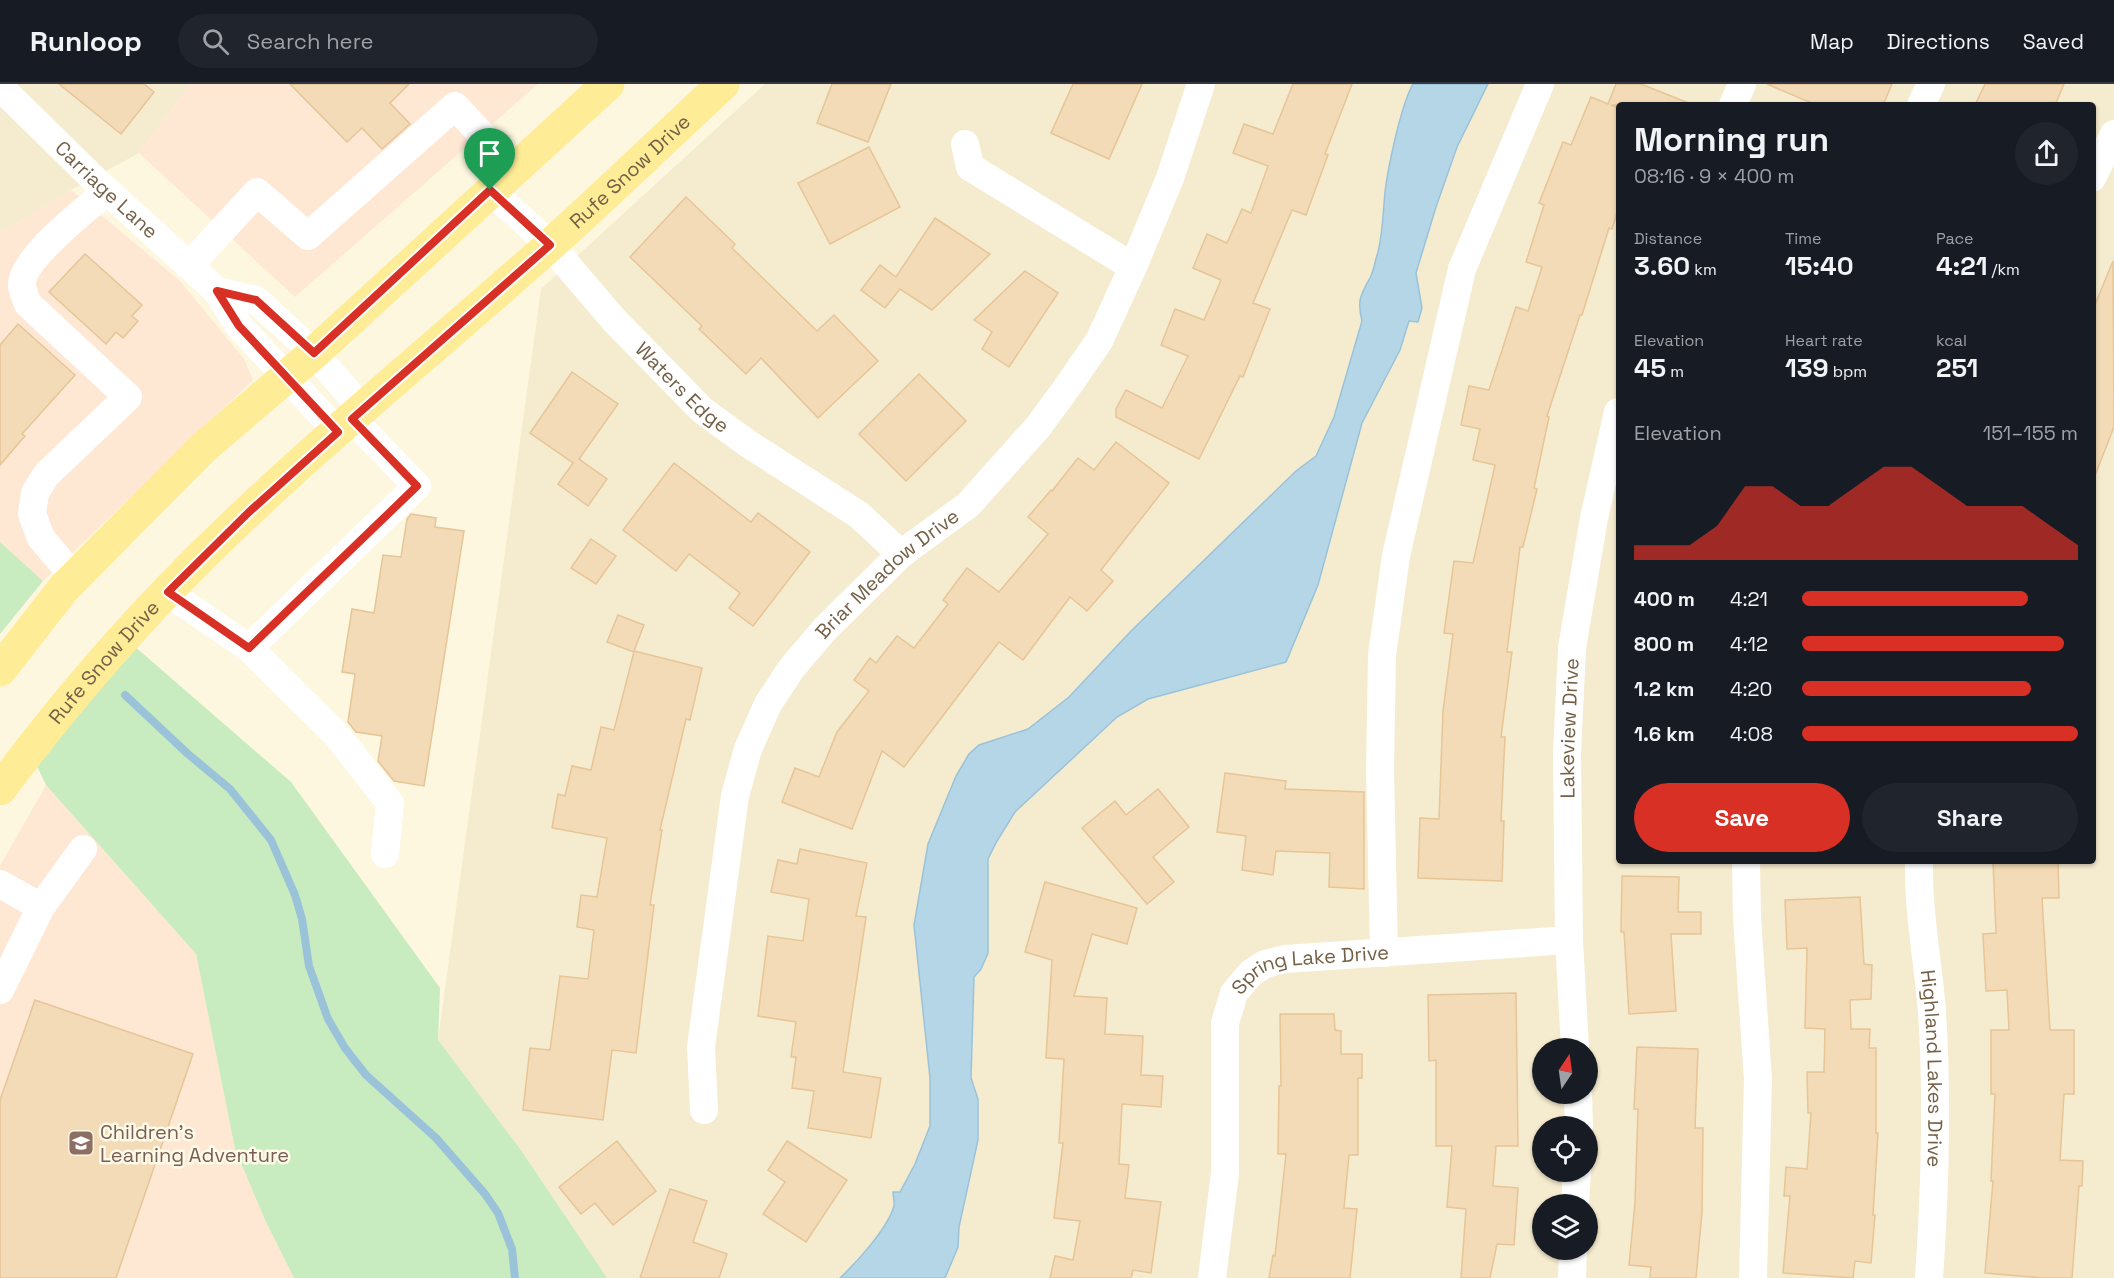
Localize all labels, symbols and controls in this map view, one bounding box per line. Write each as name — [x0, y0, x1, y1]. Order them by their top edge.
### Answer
search box — [178, 14, 598, 68]
text: Runloop — [30, 23, 142, 59]
icon: search — [199, 25, 232, 58]
text: Search here — [247, 27, 374, 55]
text: Map — [1810, 28, 1854, 55]
text: Directions — [1887, 28, 1990, 55]
text: Saved — [2023, 28, 2084, 55]
street label: Rufe Snow Drive — [564, 108, 696, 234]
text: Morning run — [1634, 119, 1829, 161]
button: share — [2015, 122, 2078, 185]
pin — [464, 128, 515, 190]
street label: Carriage Lane — [50, 135, 164, 244]
icon: arrive — [473, 137, 506, 170]
text: 08:16 · 9 × 400 m — [1634, 163, 1794, 189]
text: Distance — [1634, 228, 1702, 249]
text: Time — [1785, 228, 1821, 249]
text: Pace — [1936, 228, 1973, 249]
text: 3.60 — [1634, 249, 1690, 283]
text: 15:40 — [1785, 249, 1853, 283]
text: 4:21 — [1936, 249, 1987, 283]
text: km — [1690, 259, 1717, 280]
text: /km — [1987, 259, 2020, 280]
text: Elevation — [1634, 330, 1704, 351]
text: Heart rate — [1785, 330, 1863, 351]
text: kcal — [1936, 330, 1967, 351]
street label: Waters Edge — [630, 336, 734, 439]
text: 45 — [1634, 351, 1666, 385]
text: 139 — [1785, 351, 1829, 385]
text: 251 — [1936, 351, 1978, 385]
text: m — [1666, 361, 1684, 382]
text: bpm — [1829, 361, 1867, 382]
text: Elevation — [1634, 420, 1722, 446]
text: 151–155 m — [1983, 420, 2078, 446]
street label: Briar Meadow Drive — [809, 503, 964, 644]
text: 400 m — [1634, 586, 1695, 612]
text: 4:21 — [1730, 586, 1768, 612]
street label: Rufe Snow Drive — [43, 595, 165, 729]
text: 800 m — [1634, 631, 1694, 657]
text: 4:12 — [1730, 631, 1768, 657]
street label: Lakeview Drive — [1554, 657, 1585, 799]
text: 1.2 km — [1634, 676, 1694, 702]
text: 4:20 — [1730, 676, 1772, 702]
text: 1.6 km — [1634, 721, 1695, 747]
text: 4:08 — [1730, 721, 1773, 747]
button: Save — [1634, 783, 1850, 852]
button: Share — [1862, 783, 2078, 852]
street label: Spring Lake Drive — [1225, 939, 1390, 1000]
street label: Highland Lakes Drive — [1915, 968, 1948, 1168]
north arrow — [1532, 1038, 1598, 1104]
map controls — [1532, 1038, 1598, 1260]
button: locate — [1532, 1116, 1598, 1182]
place label: Children's Learning Adventure — [100, 1119, 289, 1168]
school or university icon: Children's Learning Adventure — [66, 1128, 96, 1158]
button: layers — [1532, 1194, 1598, 1260]

